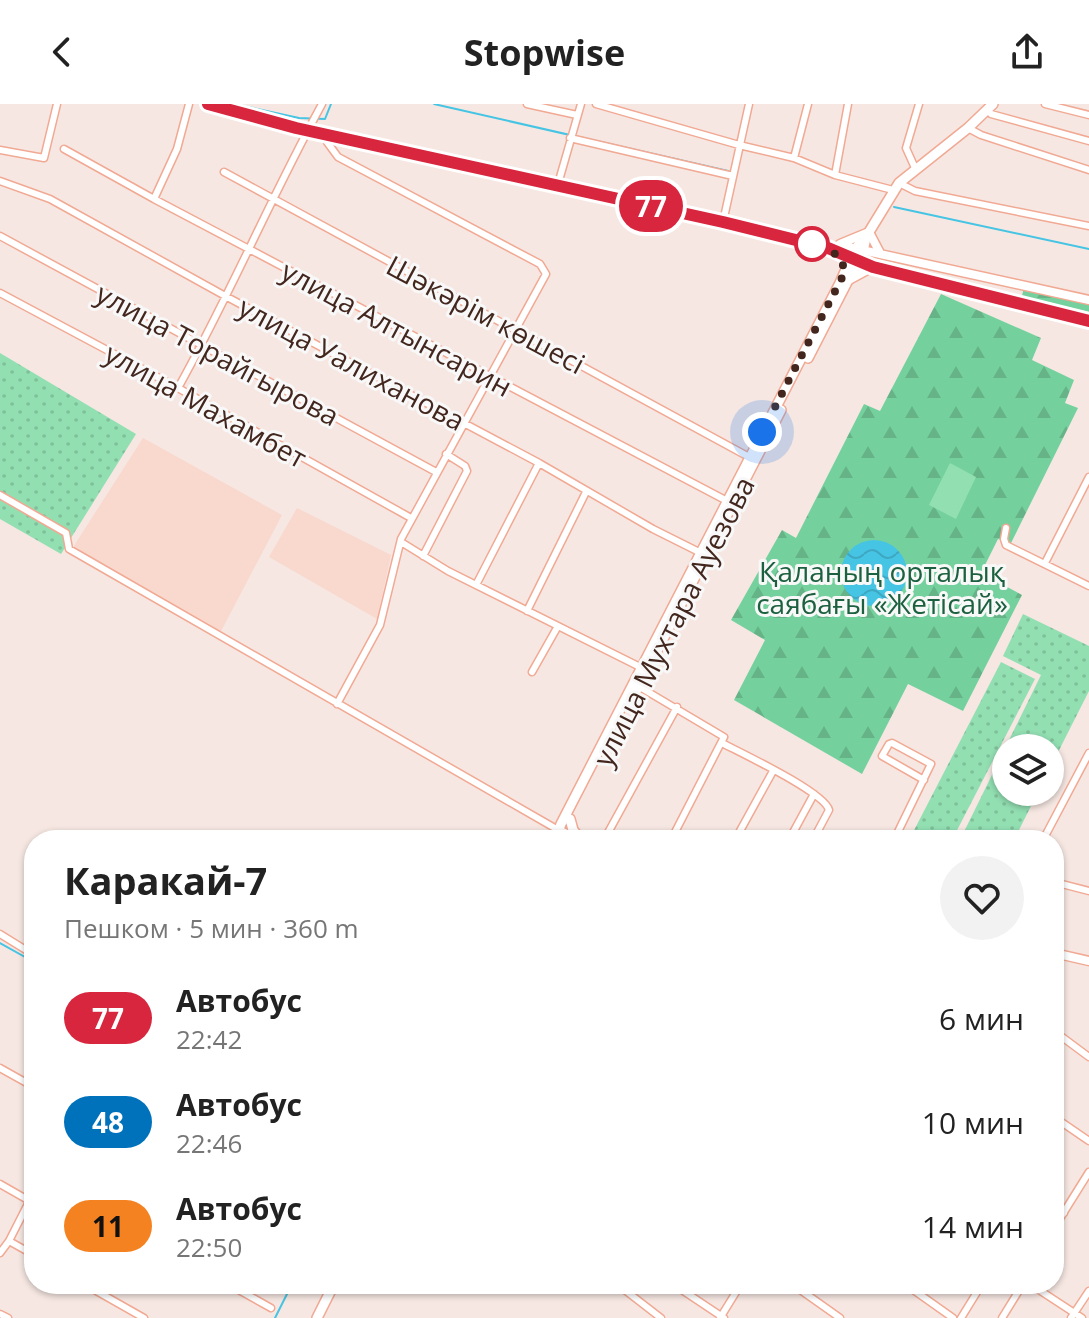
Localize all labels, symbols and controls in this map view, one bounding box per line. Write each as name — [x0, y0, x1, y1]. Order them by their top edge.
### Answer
text: Stopwise — [464, 28, 625, 77]
icon: back — [40, 30, 84, 74]
icon: share — [1005, 30, 1049, 74]
line badge: 77 — [615, 180, 687, 232]
text: 77 — [635, 187, 667, 225]
unlabelled marker — [795, 227, 829, 261]
street label: Шәкәрім көшесі — [380, 246, 592, 382]
street label: улица Алтынсарин — [275, 251, 519, 405]
street label: улица Торайгырова — [90, 274, 346, 434]
street label: улица Уалиханова — [232, 287, 472, 439]
street label: улица Махамбет — [98, 334, 314, 476]
your location — [742, 412, 782, 452]
street label: улица Мухтара Ауезова — [583, 470, 763, 772]
park label: Қаланың орталық саябағы «Жетісай» — [756, 552, 1008, 622]
map controls — [992, 734, 1064, 806]
button: layers — [992, 734, 1064, 806]
text: Каракай-7 — [64, 854, 267, 906]
button: heart — [940, 856, 1024, 940]
text: Пешком · 5 мин · 360 m — [64, 910, 359, 946]
text: Автобус — [176, 980, 302, 1021]
text: 6 мин — [939, 998, 1024, 1039]
text: 77 — [92, 999, 124, 1037]
text: 22:42 — [176, 1021, 242, 1057]
text: Автобус — [176, 1084, 302, 1125]
text: 10 мин — [922, 1102, 1024, 1143]
text: 48 — [92, 1103, 124, 1141]
text: 22:46 — [176, 1125, 242, 1161]
text: Автобус — [176, 1188, 302, 1229]
text: 14 мин — [922, 1206, 1024, 1247]
text: 11 — [92, 1207, 124, 1245]
text: 22:50 — [176, 1229, 242, 1265]

